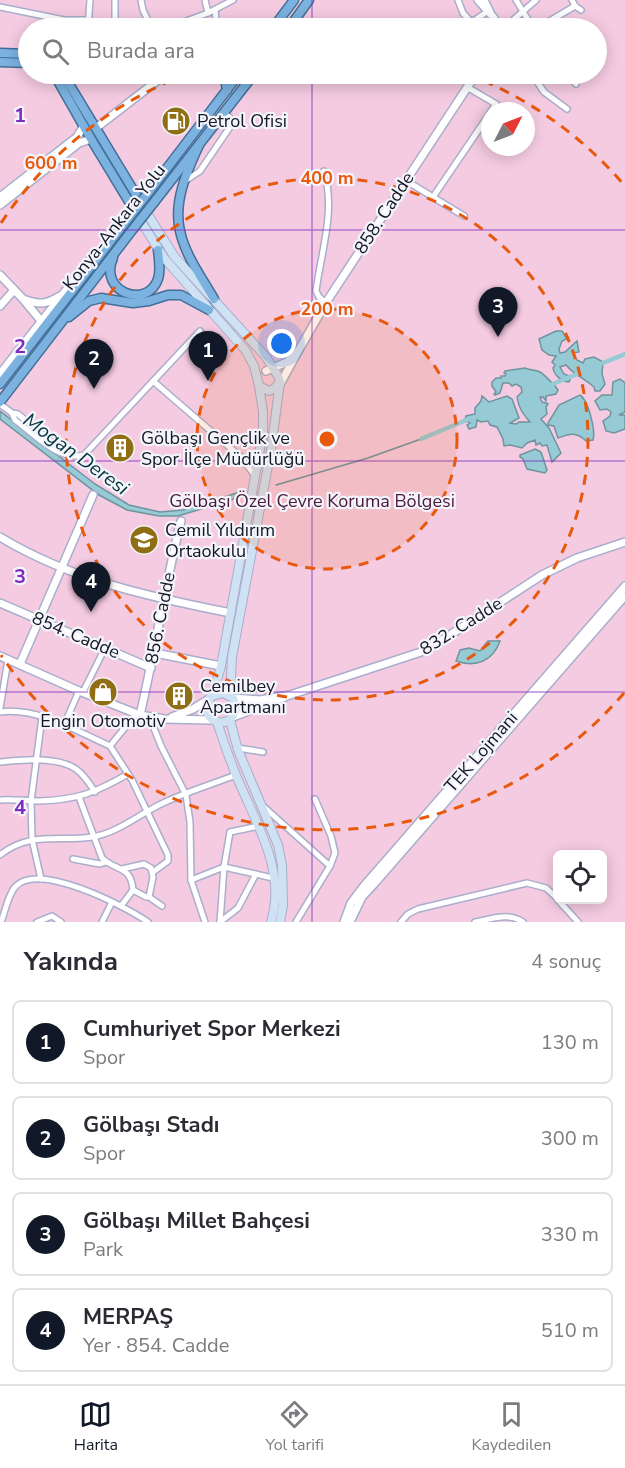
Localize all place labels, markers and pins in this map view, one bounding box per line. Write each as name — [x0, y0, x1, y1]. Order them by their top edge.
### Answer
fuel station icon: Petrol Ofisi — [160, 105, 192, 137]
place label: Petrol Ofisi — [197, 109, 287, 133]
pin: 3 — [478, 288, 518, 337]
pin: 1 — [188, 332, 228, 381]
pin: 2 — [74, 340, 113, 389]
place label: Gölbaşı Gençlik ve Spor İlçe Müdürlüğü — [141, 426, 304, 471]
centre of rings — [317, 429, 337, 449]
building icon: Gölbaşı Gençlik ve Spor İlçe Müdürlüğü — [104, 432, 136, 464]
place label: Cemil Yıldırım Ortaokulu — [165, 518, 275, 563]
school or university icon: Cemil Yıldırım Ortaokulu — [128, 524, 160, 556]
pin: 4 — [72, 562, 110, 612]
place label: Cemilbey Apartmanı — [200, 674, 286, 719]
shop icon: Engin Otomotiv — [87, 676, 119, 708]
building icon: Cemilbey Apartmanı — [163, 680, 195, 712]
place label: Engin Otomotiv — [40, 709, 166, 733]

